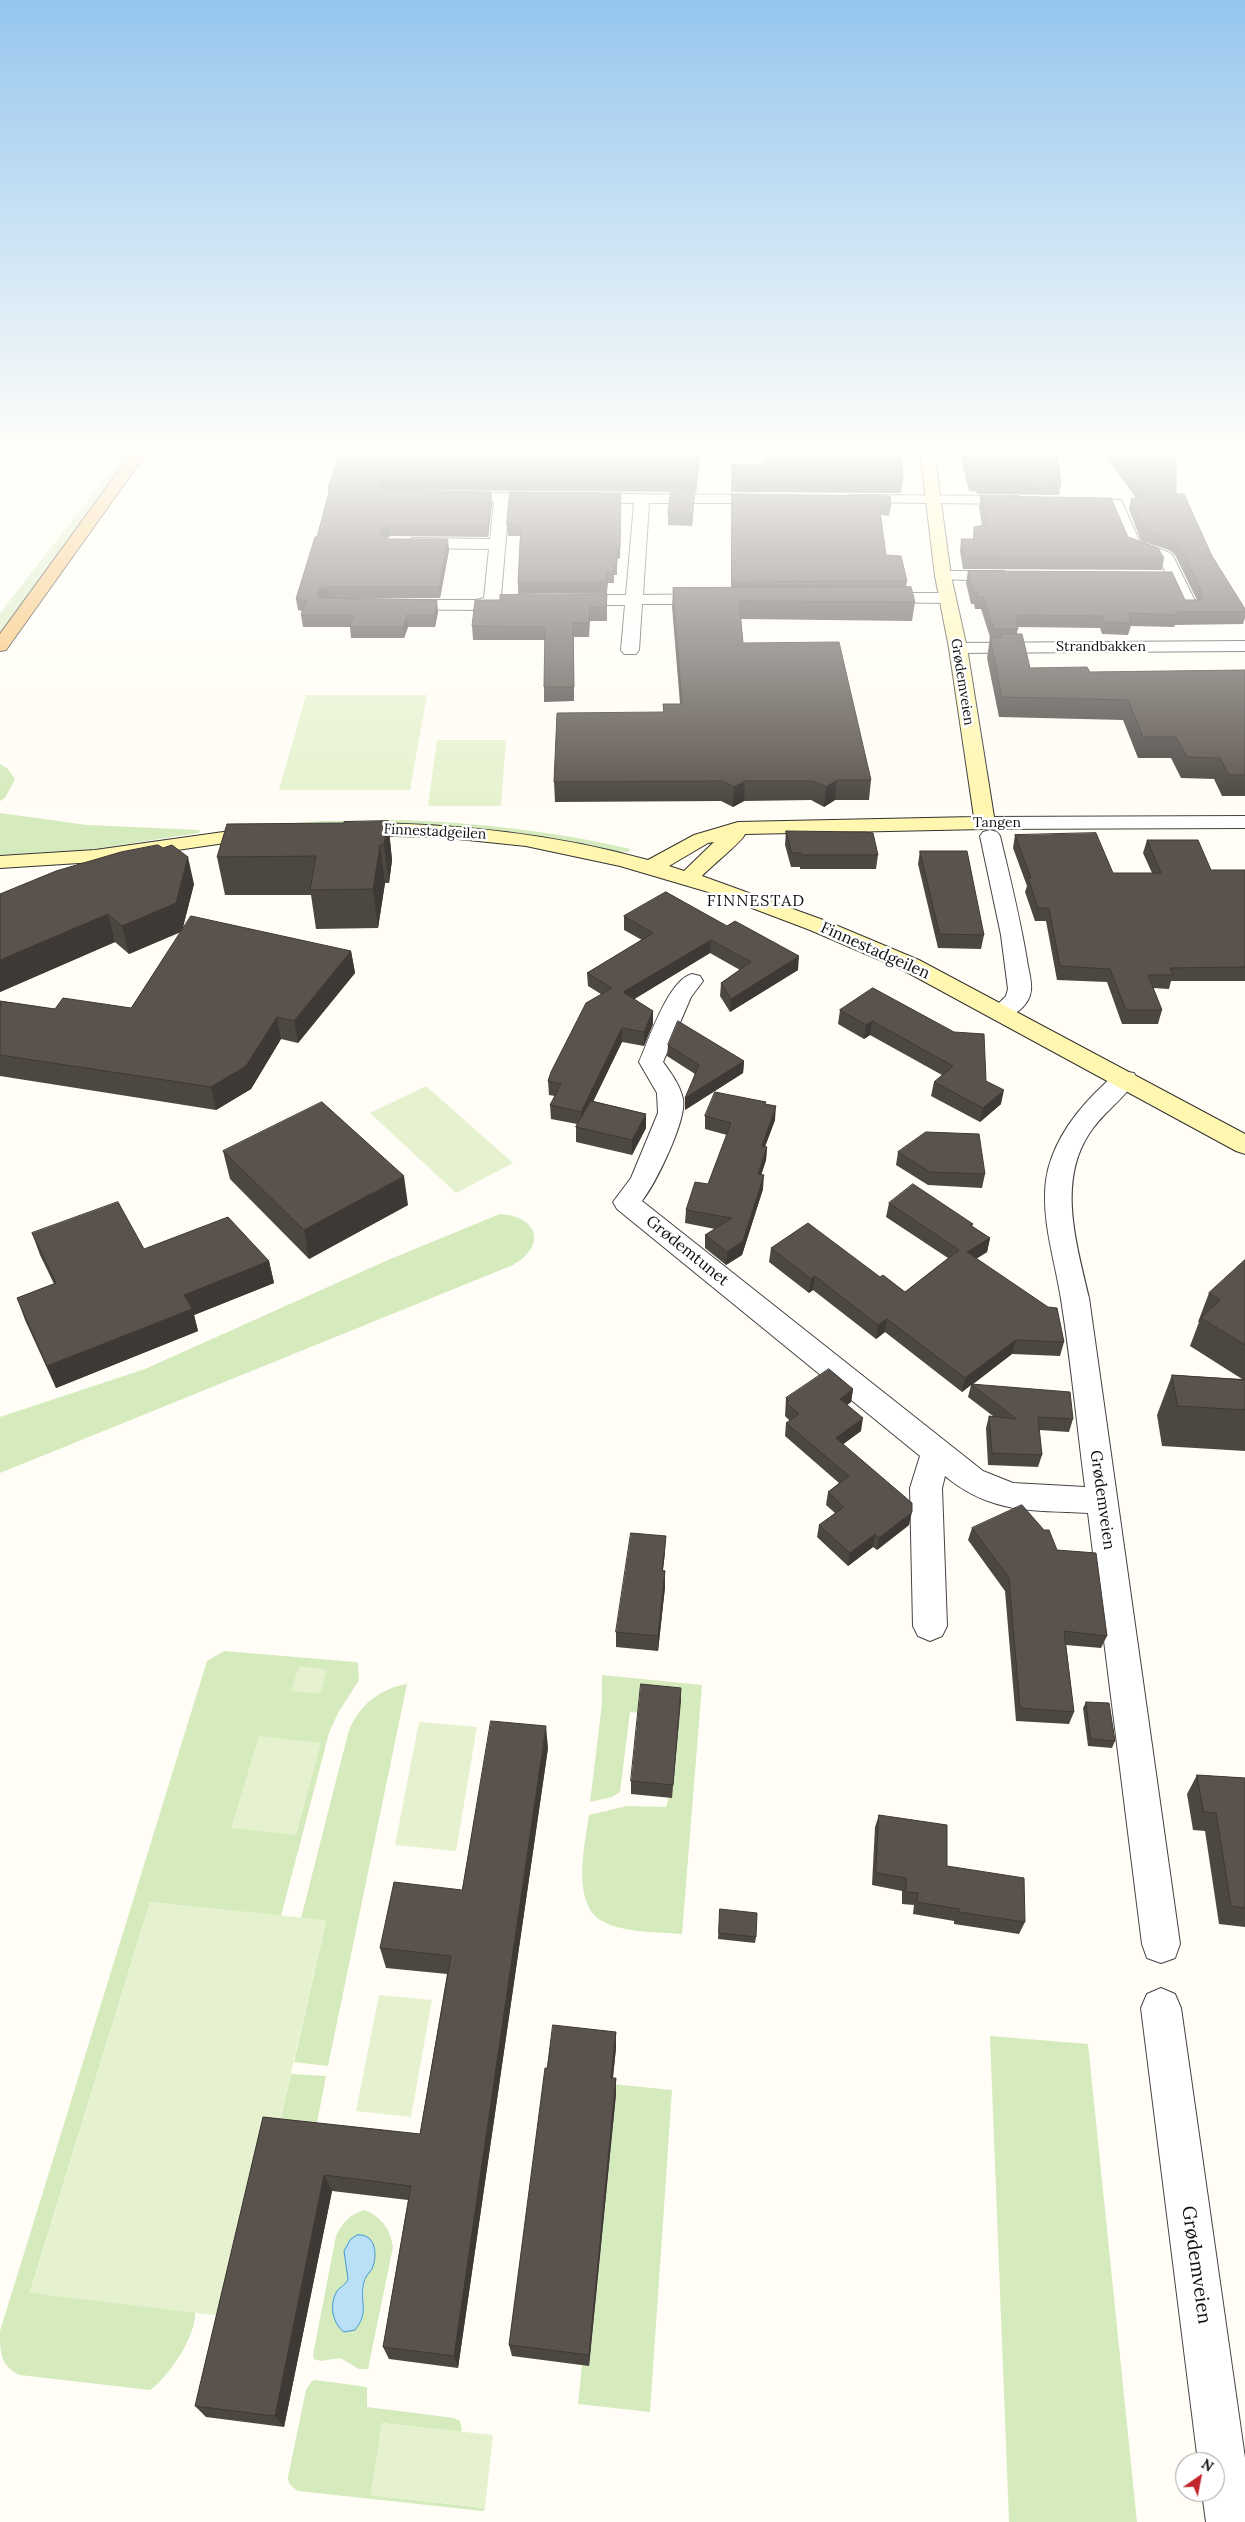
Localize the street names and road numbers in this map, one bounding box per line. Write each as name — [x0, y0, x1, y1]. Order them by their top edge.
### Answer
street label: Grødemveien — [947, 637, 977, 727]
street label: Strandbakken — [1056, 639, 1146, 655]
street label: Tangen — [973, 815, 1021, 831]
street label: Finnestadgeilen — [383, 821, 487, 843]
street label: Finnestadgeilen — [817, 918, 933, 984]
street label: Grødemtunet — [642, 1212, 732, 1290]
street label: Grødemveien — [1086, 1449, 1118, 1551]
street label: Grødemveien — [1176, 2204, 1216, 2326]

